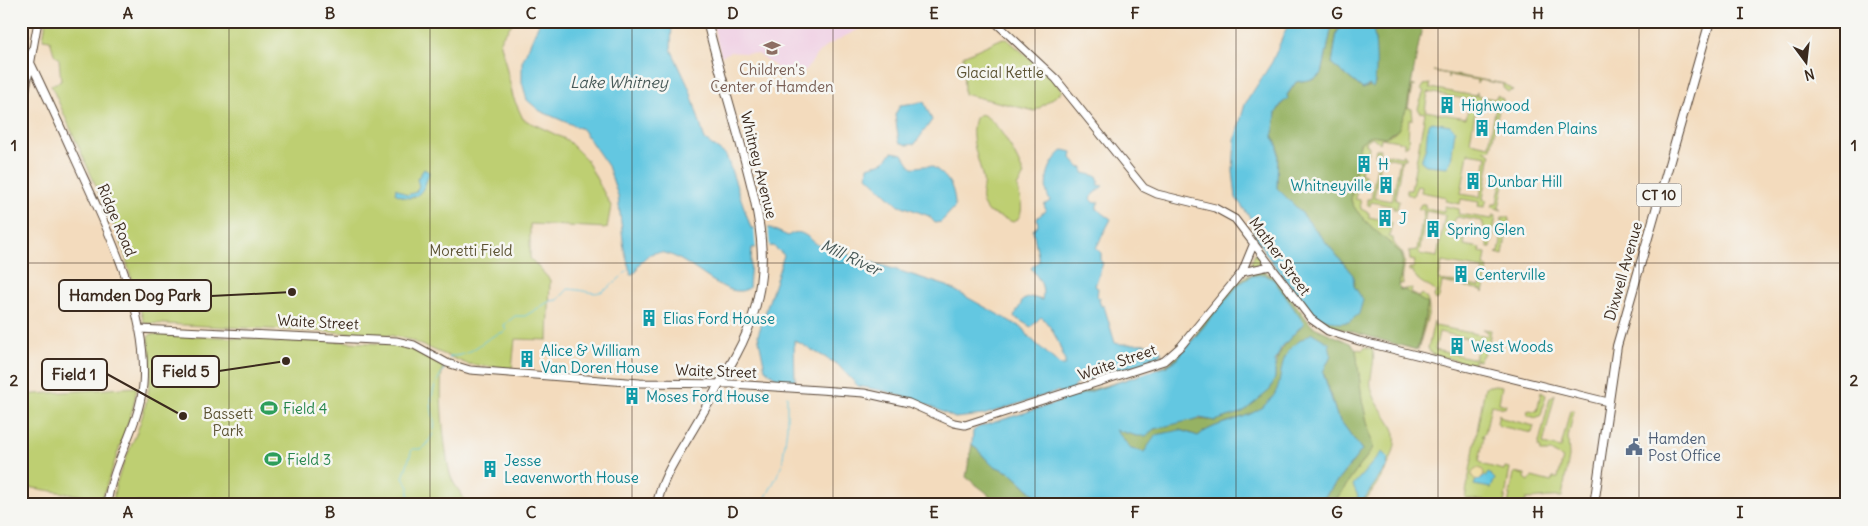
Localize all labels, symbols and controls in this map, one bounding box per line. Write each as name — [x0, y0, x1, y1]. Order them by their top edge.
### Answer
text: A — [123, 3, 133, 23]
text: B — [325, 3, 336, 23]
text: C — [526, 3, 537, 23]
text: D — [727, 3, 739, 23]
text: E — [929, 3, 939, 23]
text: F — [1130, 3, 1140, 23]
text: G — [1331, 3, 1343, 23]
text: H — [1532, 3, 1544, 23]
text: I — [1737, 3, 1744, 23]
school or university icon: Children's Center of Hamden — [762, 38, 782, 58]
north arrow — [1780, 38, 1830, 88]
place label: Children's Center of Hamden — [710, 60, 834, 96]
park label: Glacial Kettle — [956, 63, 1044, 82]
text: N — [1802, 65, 1816, 85]
water label: Lake Whitney — [570, 72, 670, 92]
building icon: Highwood — [1437, 95, 1457, 115]
place label: Highwood — [1461, 96, 1530, 115]
street label: Whitney Avenue — [736, 109, 782, 221]
building icon: Hamden Plains — [1472, 118, 1492, 138]
place label: Hamden Plains — [1496, 119, 1598, 138]
text: 1 — [11, 135, 17, 155]
text: 1 — [1851, 135, 1857, 155]
building icon: H — [1354, 154, 1374, 174]
place label: H — [1378, 155, 1389, 174]
building icon: Dunbar Hill — [1463, 171, 1483, 191]
place label: Dunbar Hill — [1487, 172, 1562, 191]
building icon: Whitneyville — [1376, 175, 1396, 195]
place label: Whitneyville — [1291, 176, 1372, 195]
street label: Ridge Road — [93, 181, 141, 259]
road number: CT 10 — [1636, 184, 1682, 206]
building icon: J — [1375, 208, 1395, 228]
place label: J — [1399, 209, 1407, 228]
street label: Mather Street — [1245, 213, 1315, 299]
building icon: Spring Glen — [1423, 219, 1443, 239]
street label: Dixwell Avenue — [1600, 219, 1646, 323]
place label: Spring Glen — [1447, 220, 1525, 239]
water label: Mill River — [818, 234, 887, 281]
park label: Moretti Field — [429, 241, 513, 260]
building icon: Centerville — [1451, 264, 1471, 284]
place label: Centerville — [1475, 265, 1546, 284]
callout: Hamden Dog Park — [59, 280, 211, 311]
text: Hamden Dog Park — [69, 285, 201, 306]
building icon: Elias Ford House — [639, 308, 659, 328]
place label: Elias Ford House — [663, 309, 775, 328]
street label: Waite Street — [277, 310, 359, 334]
building icon: West Woods — [1447, 336, 1467, 356]
place label: West Woods — [1471, 337, 1553, 356]
street label: Waite Street — [1075, 340, 1159, 384]
place label: Alice & William Van Doren House — [541, 341, 659, 377]
building icon: Alice & William Van Doren House — [517, 349, 537, 369]
callout: Field 5 — [152, 356, 219, 387]
callout: Field 1 — [42, 359, 107, 390]
street label: Waite Street — [675, 360, 757, 382]
text: Field 5 — [162, 361, 210, 381]
text: Field 1 — [52, 364, 96, 384]
text: 2 — [10, 370, 19, 390]
text: 2 — [1850, 370, 1859, 390]
building icon: Moses Ford House — [622, 386, 642, 406]
place label: Moses Ford House — [646, 387, 769, 406]
sports icon: Field 4 — [259, 398, 279, 418]
place label: Field 4 — [283, 399, 328, 418]
park label: Bassett Park — [203, 404, 253, 440]
place label: Hamden Post Office — [1648, 429, 1721, 465]
public building icon: Hamden Post Office — [1624, 437, 1644, 457]
sports icon: Field 3 — [263, 449, 283, 469]
place label: Field 3 — [287, 450, 331, 469]
place label: Jesse Leavenworth House — [504, 451, 639, 487]
building icon: Jesse Leavenworth House — [480, 459, 500, 479]
text: A — [123, 502, 133, 522]
text: B — [325, 502, 336, 522]
text: C — [526, 502, 537, 522]
text: D — [727, 502, 739, 522]
text: E — [929, 502, 939, 522]
text: F — [1130, 502, 1140, 522]
text: G — [1331, 502, 1343, 522]
text: H — [1532, 502, 1544, 522]
text: I — [1737, 502, 1744, 522]

